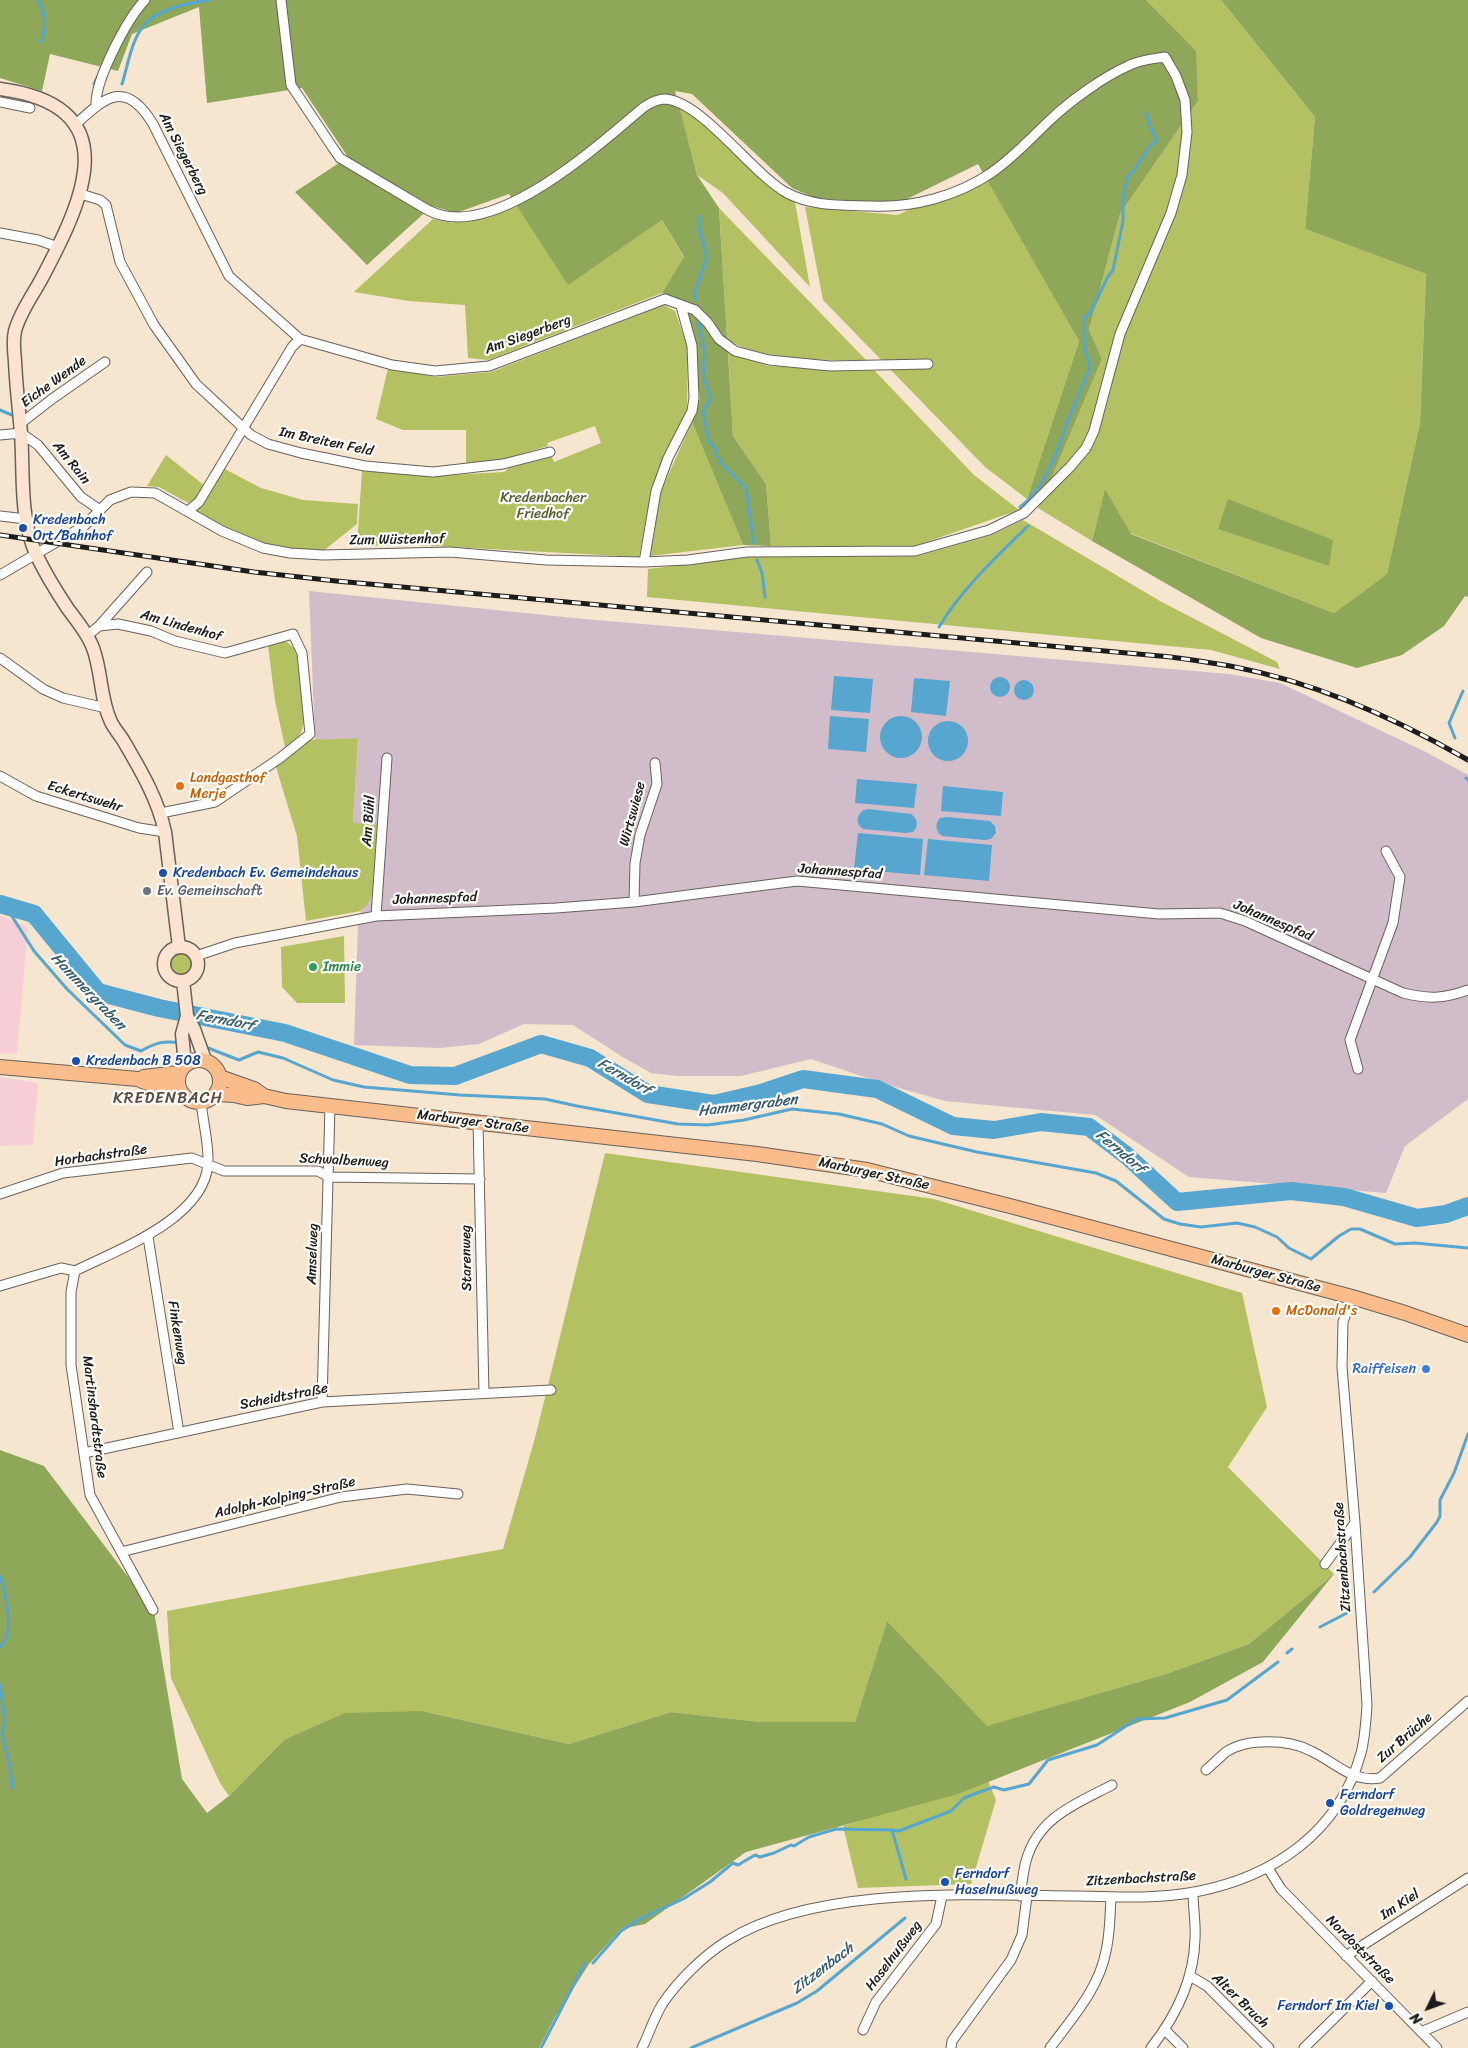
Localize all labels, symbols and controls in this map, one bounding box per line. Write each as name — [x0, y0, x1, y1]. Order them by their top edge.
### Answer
street label: Am Siegerberg — [155, 110, 211, 198]
street label: Am Siegerberg — [483, 312, 573, 358]
street label: Eiche Wende — [18, 353, 90, 411]
street label: Im Breiten Feld — [277, 424, 375, 460]
street label: Am Rain — [49, 438, 93, 488]
park label: Kredenbacher Friedhof — [500, 490, 586, 522]
place label: Kredenbach Ort/Bahnhof — [33, 512, 112, 544]
marker: Kredenbach Ort/Bahnhof — [17, 522, 29, 534]
street label: Zum Wüstenhof — [349, 531, 445, 549]
street label: Am Lindenhof — [138, 606, 224, 646]
place label: Landgasthof Merje — [190, 770, 266, 802]
street label: Eckertswehr — [45, 778, 125, 816]
marker: Landgasthof Merje — [174, 780, 186, 792]
street label: Wirtswiese — [616, 780, 650, 848]
street label: Am Bühl — [359, 795, 379, 847]
street label: Johannespfad — [797, 861, 883, 883]
place label: Kredenbach Ev. Gemeindehaus — [173, 865, 358, 881]
marker: Kredenbach Ev. Gemeindehaus — [157, 867, 169, 879]
place label: Ev. Gemeinschaft — [157, 883, 262, 899]
marker: Ev. Gemeinschaft — [141, 885, 153, 897]
street label: Johannespfad — [393, 889, 477, 909]
street label: Johannespfad — [1231, 897, 1315, 945]
water label: Hammergraben — [47, 950, 129, 1034]
place label: Immie — [323, 959, 361, 975]
marker: Immie — [307, 961, 319, 973]
water label: Ferndorf — [195, 1007, 255, 1035]
place label: Kredenbach B 508 — [86, 1053, 201, 1069]
marker: Kredenbach B 508 — [70, 1055, 82, 1067]
water label: Ferndorf — [594, 1055, 654, 1099]
district label: KREDENBACH — [112, 1089, 224, 1109]
water label: Hammergraben — [697, 1091, 799, 1121]
street label: Marburger Straße — [416, 1107, 530, 1137]
water label: Ferndorf — [1092, 1126, 1148, 1178]
street label: Horbachstraße — [54, 1141, 148, 1171]
street label: Schwalbenweg — [299, 1150, 389, 1172]
street label: Marburger Straße — [817, 1154, 931, 1194]
street label: Amselweg — [304, 1223, 322, 1285]
street label: Starenweg — [458, 1225, 476, 1291]
street label: Marburger Straße — [1209, 1251, 1323, 1297]
street label: Finkenweg — [164, 1300, 190, 1366]
place label: McDonald's — [1286, 1303, 1358, 1319]
marker: McDonald's — [1270, 1305, 1282, 1317]
street label: Martinshardtstraße — [78, 1355, 110, 1479]
place label: Raiffeisen — [1352, 1361, 1416, 1377]
marker: Raiffeisen — [1420, 1363, 1432, 1375]
street label: Scheidtstraße — [239, 1380, 329, 1414]
street label: Adolph-Kolping-Straße — [213, 1474, 357, 1522]
street label: Zitzenbachstraße — [1331, 1501, 1355, 1613]
street label: Zur Brüche — [1374, 1709, 1436, 1767]
place label: Ferndorf Goldregenweg — [1340, 1787, 1425, 1820]
marker: Ferndorf Goldregenweg — [1324, 1797, 1336, 1809]
place label: Ferndorf Haselnußweg — [955, 1866, 1038, 1898]
street label: Zitzenbachstraße — [1086, 1868, 1196, 1890]
marker: Ferndorf Haselnußweg — [939, 1876, 951, 1888]
street label: Im Kiel — [1377, 1886, 1423, 1924]
street label: Nordoststraße — [1322, 1912, 1398, 1988]
street label: Haselnußweg — [862, 1918, 926, 1994]
water label: Zitzenbach — [788, 1940, 858, 1998]
street label: Alter Bruch — [1208, 1970, 1272, 2032]
north arrow — [1403, 1983, 1453, 2033]
place label: Ferndorf Im Kiel — [1277, 1998, 1379, 2014]
marker: Ferndorf Im Kiel — [1383, 2000, 1395, 2012]
text: N — [1404, 2006, 1429, 2030]

